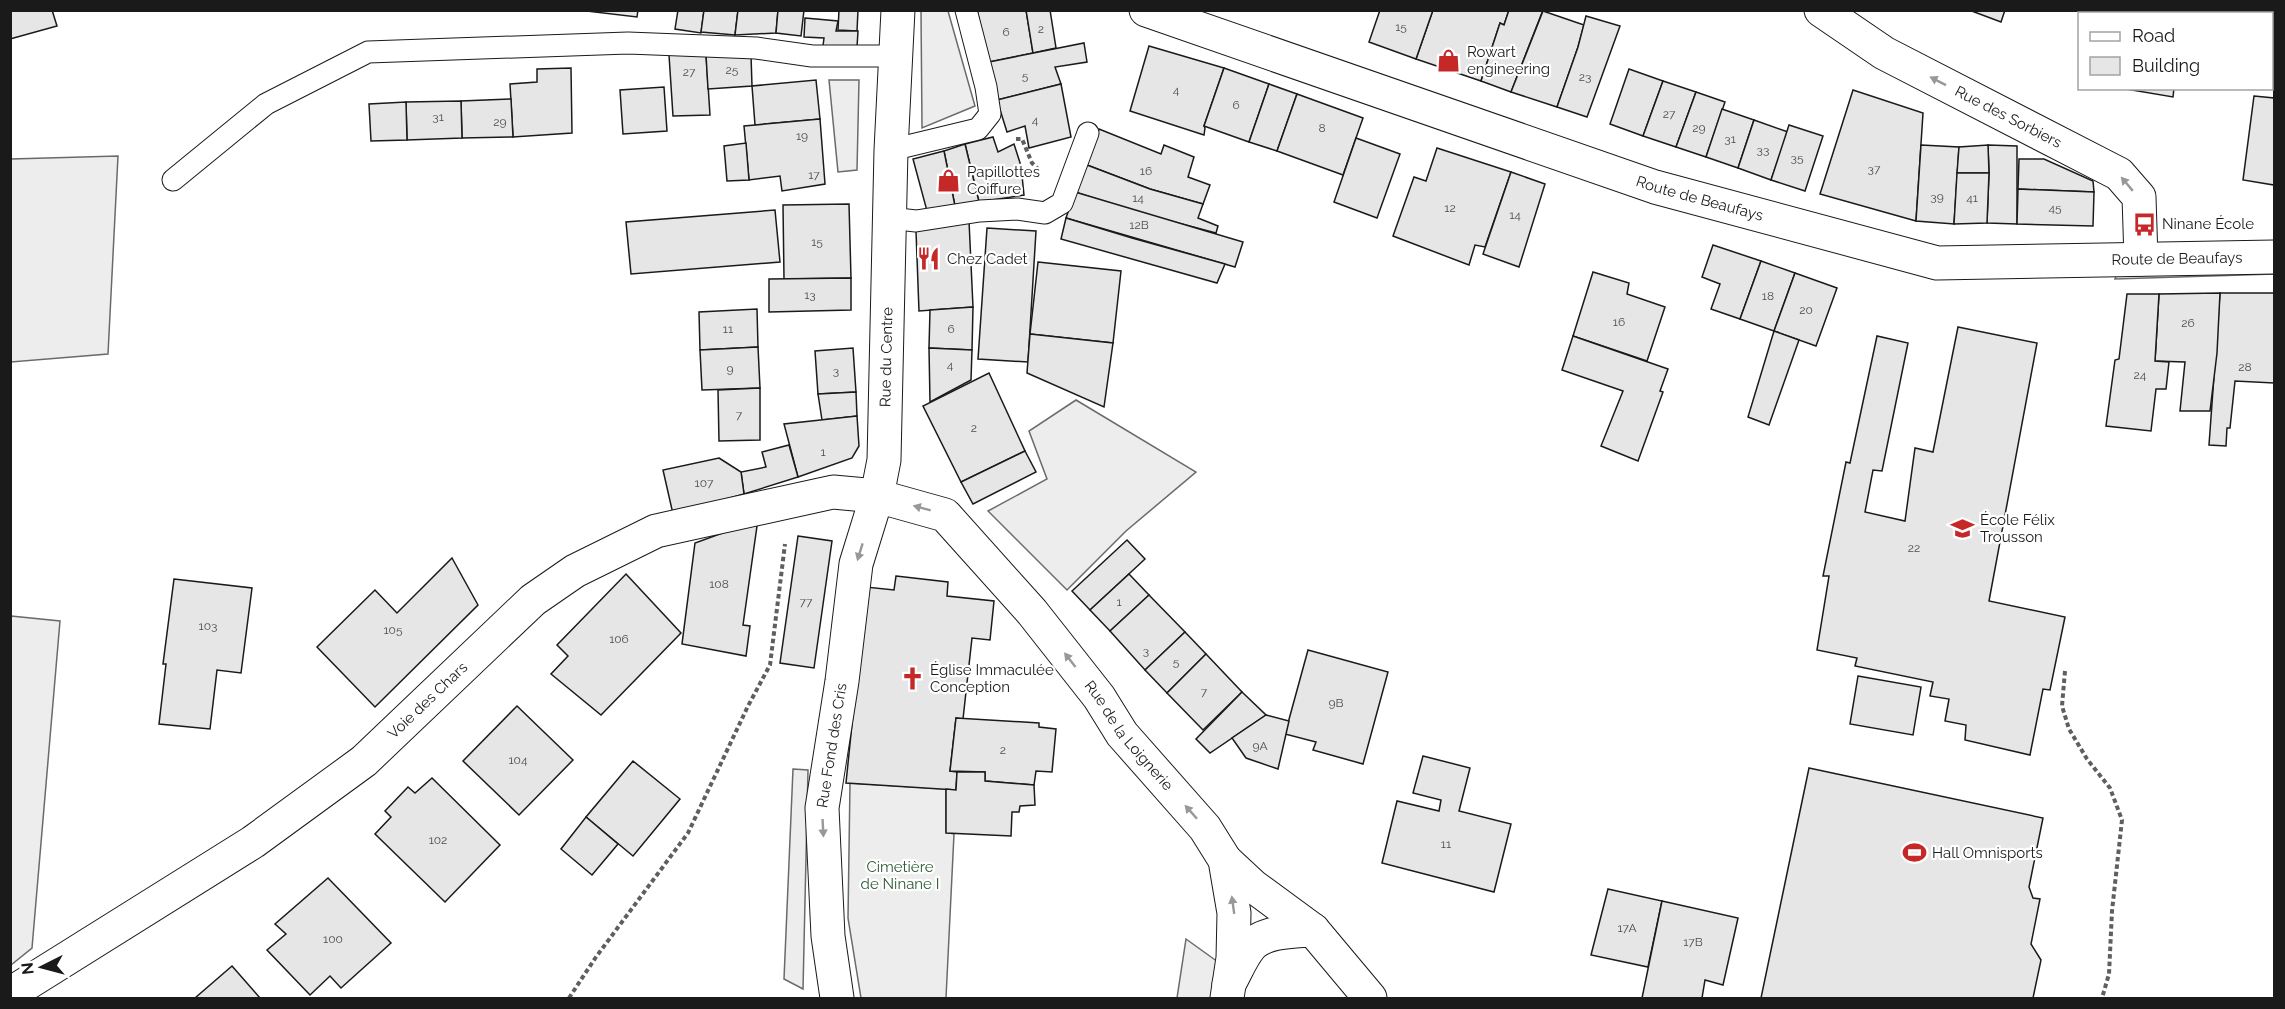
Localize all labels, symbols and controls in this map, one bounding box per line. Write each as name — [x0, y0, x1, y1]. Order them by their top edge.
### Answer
legend — [2078, 12, 2273, 90]
house number: 15 — [1395, 20, 1407, 34]
house number: 2 — [1038, 22, 1044, 36]
house number: 6 — [1002, 25, 1010, 39]
text: Road — [2132, 25, 2175, 46]
place label: Rowart engineering — [1467, 43, 1550, 78]
shop icon: Rowart engineering — [1436, 48, 1462, 74]
text: Building — [2132, 55, 2200, 76]
house number: 25 — [726, 63, 739, 77]
house number: 27 — [683, 65, 696, 79]
house number: 5 — [1022, 69, 1029, 83]
house number: 23 — [1579, 70, 1591, 84]
one-way arrow — [1930, 77, 1947, 86]
street label: Rue des Sorbiers — [1952, 82, 2065, 152]
house number: 4 — [1173, 83, 1180, 97]
house number: 6 — [1232, 98, 1240, 112]
house number: 27 — [1663, 107, 1676, 121]
house number: 31 — [432, 110, 444, 124]
house number: 4 — [1032, 113, 1039, 127]
house number: 29 — [493, 115, 507, 129]
house number: 8 — [1318, 121, 1326, 135]
house number: 29 — [1692, 121, 1706, 135]
house number: 19 — [796, 129, 808, 143]
house number: 31 — [1724, 132, 1736, 146]
house number: 33 — [1757, 143, 1769, 157]
house number: 35 — [1791, 151, 1804, 165]
house number: 37 — [1868, 162, 1881, 176]
place label: Papillottes Coiffure — [967, 163, 1040, 198]
house number: 16 — [1140, 164, 1152, 178]
house number: 17 — [808, 168, 820, 182]
shop icon: Papillottes Coiffure — [936, 168, 962, 194]
street label: Route de Beaufays — [1634, 172, 1765, 225]
one-way arrow — [2121, 176, 2134, 192]
house number: 39 — [1930, 190, 1944, 204]
house number: 14 — [1132, 191, 1144, 205]
house number: 41 — [1966, 191, 1978, 205]
house number: 12 — [1444, 201, 1456, 215]
house number: 45 — [2048, 201, 2062, 215]
house number: 14 — [1509, 208, 1521, 222]
bus stop icon: Ninane École — [2131, 211, 2157, 237]
place label: Ninane École — [2162, 215, 2254, 233]
house number: 12B — [1129, 218, 1149, 232]
house number: 15 — [811, 235, 823, 249]
restaurant icon: Chez Cadet — [916, 246, 942, 272]
street label: Route de Beaufays — [2111, 249, 2243, 269]
place label: Chez Cadet — [947, 250, 1028, 268]
house number: 13 — [804, 288, 816, 302]
house number: 18 — [1762, 289, 1774, 303]
house number: 20 — [1799, 303, 1813, 317]
street label: Rue du Centre — [876, 307, 896, 407]
house number: 16 — [1613, 315, 1625, 329]
house number: 26 — [2181, 316, 2195, 330]
house number: 11 — [723, 322, 733, 336]
house number: 6 — [947, 322, 955, 336]
house number: 4 — [947, 358, 954, 372]
house number: 28 — [2238, 360, 2252, 374]
house number: 9 — [726, 362, 734, 376]
house number: 3 — [833, 364, 839, 378]
house number: 24 — [2134, 368, 2147, 382]
house number: 7 — [736, 408, 743, 422]
house number: 2 — [971, 421, 977, 435]
house number: 1 — [820, 445, 826, 459]
house number: 107 — [695, 476, 714, 490]
one-way arrow — [913, 503, 931, 512]
place label: École Félix Trousson — [1980, 511, 2055, 546]
school or university icon: École Félix Trousson — [1949, 516, 1975, 542]
house number: 22 — [1908, 541, 1920, 555]
one-way arrow — [854, 543, 864, 561]
house number: 108 — [709, 577, 729, 591]
house number: 77 — [800, 595, 813, 609]
house number: 1 — [1116, 595, 1122, 609]
house number: 103 — [199, 619, 217, 633]
house number: 105 — [383, 623, 403, 637]
house number: 106 — [609, 632, 629, 646]
house number: 3 — [1143, 644, 1149, 658]
one-way arrow — [1063, 652, 1076, 668]
house number: 5 — [1173, 655, 1180, 669]
street label: Voie des Chars — [384, 658, 471, 742]
place label: Église Immaculée Conception — [930, 661, 1054, 696]
church icon: Église Immaculée Conception — [899, 666, 925, 692]
street label: Rue de la Loignerie — [1081, 677, 1177, 794]
street label: Rue Fond des Cris — [813, 682, 851, 809]
house number: 7 — [1201, 685, 1208, 699]
house number: 9B — [1328, 696, 1344, 710]
house number: 9A — [1252, 739, 1268, 753]
house number: 2 — [1000, 743, 1006, 757]
house number: 104 — [508, 753, 528, 767]
one-way arrow — [1185, 805, 1198, 820]
one-way arrow — [819, 818, 828, 837]
house number: 102 — [429, 833, 447, 847]
house number: 11 — [1441, 837, 1451, 851]
sports icon: Hall Omnisports — [1901, 840, 1927, 866]
place label: Hall Omnisports — [1932, 844, 2043, 862]
park label: Cimetière de Ninane I — [861, 858, 939, 893]
one-way arrow — [1228, 896, 1237, 915]
house number: 17A — [1617, 921, 1637, 935]
house number: 100 — [323, 932, 343, 946]
house number: 17B — [1683, 935, 1703, 949]
north arrow — [12, 937, 72, 997]
text: N — [17, 961, 38, 976]

